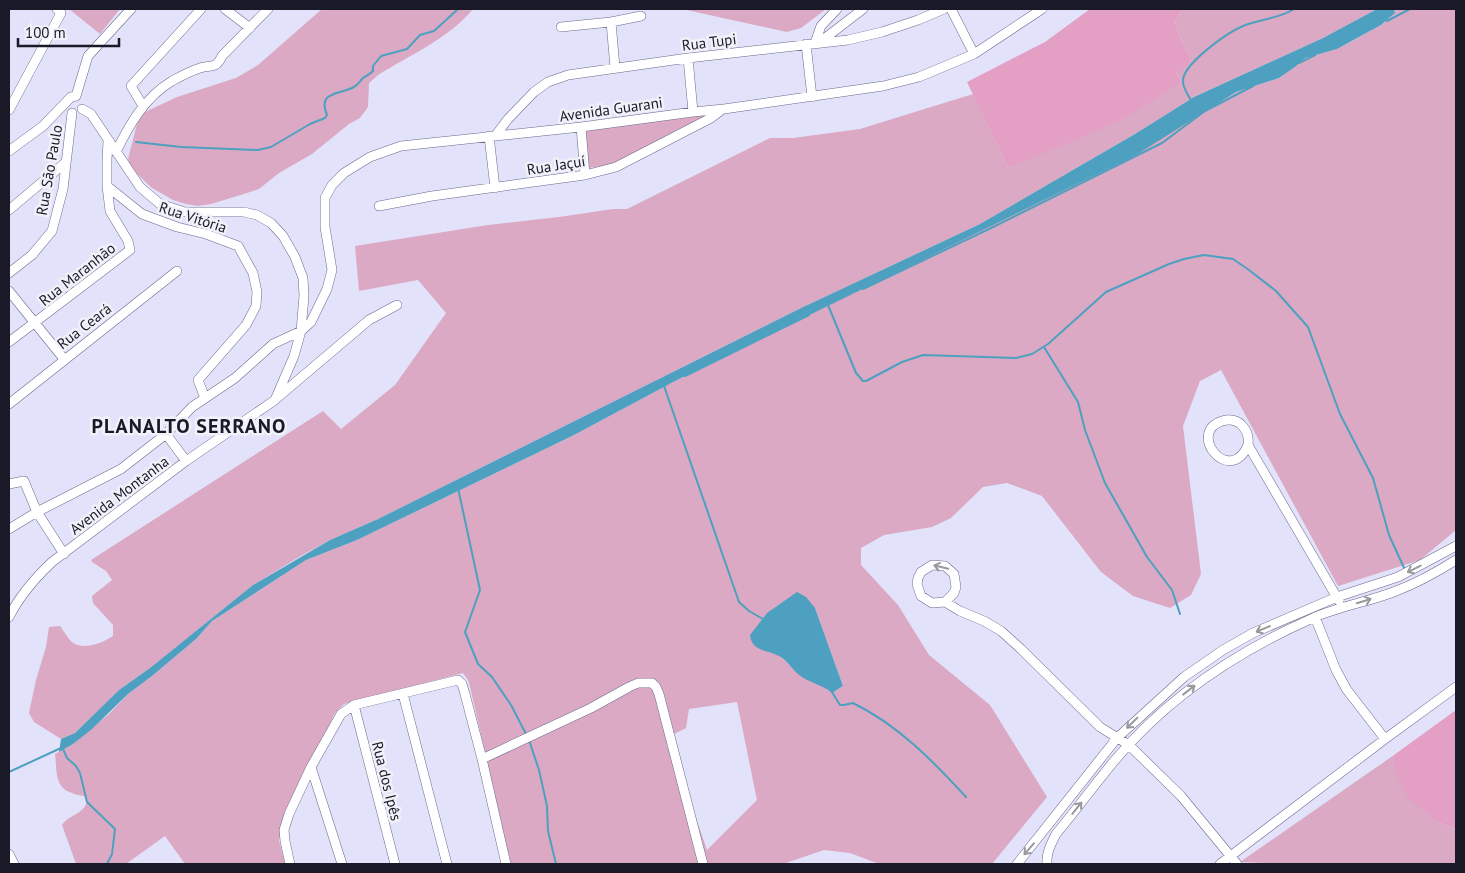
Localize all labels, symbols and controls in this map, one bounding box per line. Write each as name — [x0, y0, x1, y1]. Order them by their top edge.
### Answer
scale bar — [18, 15, 119, 47]
text: 100 m — [25, 23, 66, 42]
street label: Rua Tupi — [681, 29, 737, 55]
street label: Avenida Guarani — [558, 92, 664, 126]
street label: Rua São Paulo — [32, 123, 66, 217]
street label: Rua Jaçuí — [525, 151, 587, 179]
street label: Rua Vitória — [157, 197, 229, 237]
street label: Rua Maranhão — [35, 238, 119, 310]
street label: Rua Ceará — [53, 299, 115, 353]
district label: PLANALTO SERRANO — [92, 413, 286, 439]
street label: Avenida Montanha — [66, 452, 172, 538]
one-way arrow — [933, 562, 949, 571]
one-way arrow — [1406, 564, 1421, 574]
one-way arrow — [1355, 596, 1371, 606]
one-way arrow — [1256, 624, 1271, 634]
one-way arrow — [1182, 685, 1195, 696]
one-way arrow — [1125, 717, 1138, 729]
street label: Rua dos Ipês — [368, 739, 406, 823]
one-way arrow — [1072, 801, 1083, 814]
one-way arrow — [1024, 842, 1035, 855]

